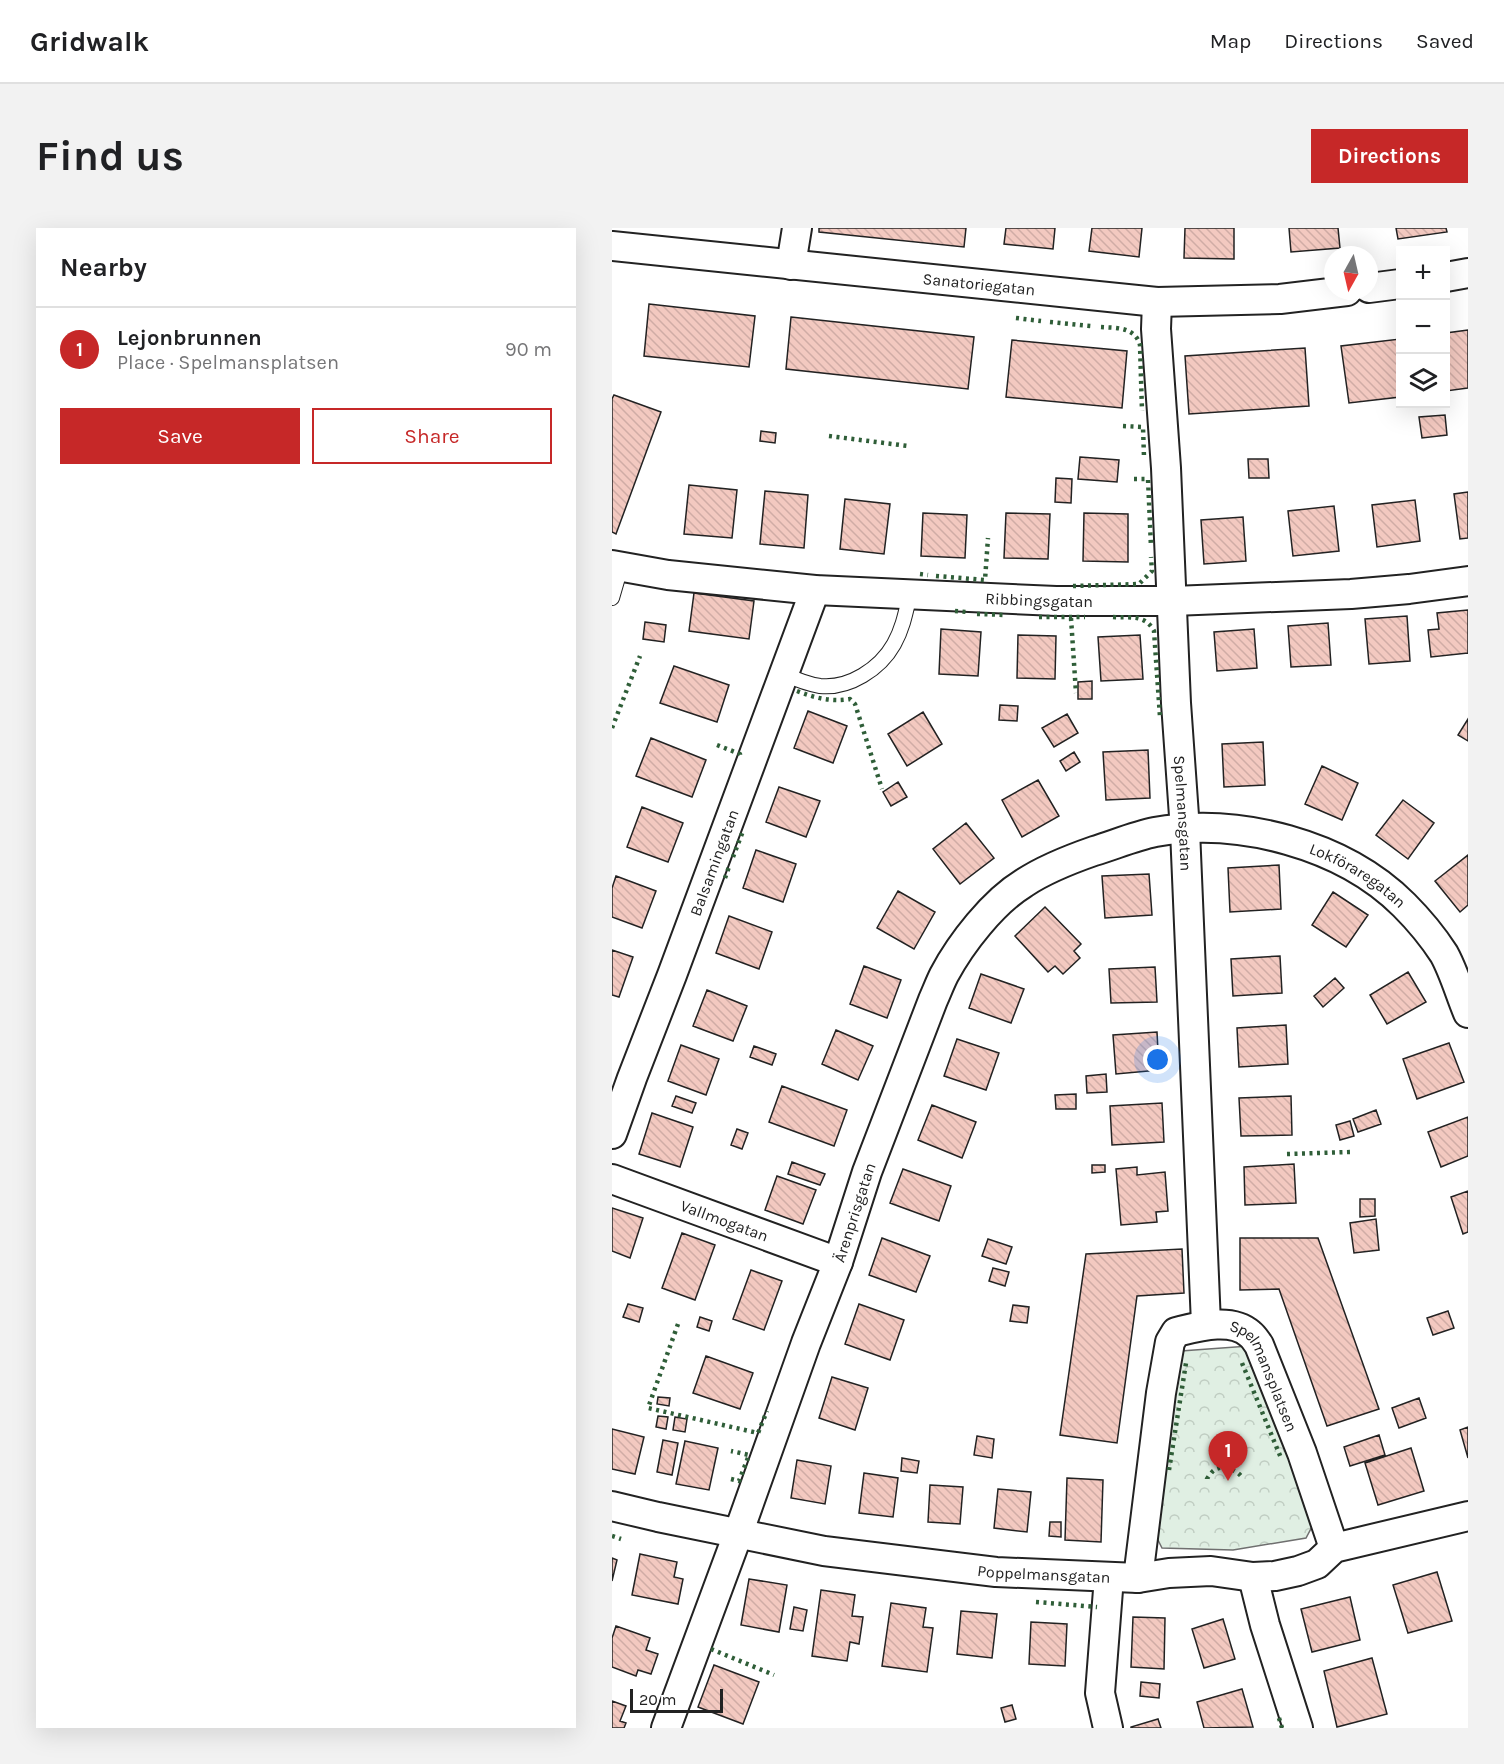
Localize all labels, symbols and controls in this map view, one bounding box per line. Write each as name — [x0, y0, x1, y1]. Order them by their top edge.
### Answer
text: Gridwalk — [30, 25, 149, 58]
text: Map — [1210, 29, 1251, 53]
text: Directions — [1284, 29, 1383, 53]
text: Saved — [1416, 29, 1474, 53]
button: Directions — [1311, 129, 1468, 183]
text: Find us — [36, 131, 184, 181]
north arrow — [1324, 246, 1378, 300]
map controls — [1396, 246, 1450, 408]
button: + — [1396, 246, 1450, 300]
text: Nearby — [60, 252, 147, 283]
street label: Sanatoriegatan — [922, 269, 1036, 299]
button: − — [1396, 300, 1450, 354]
text: Lejonbrunnen — [117, 325, 262, 351]
text: 1 — [76, 338, 83, 361]
text: 90 m — [505, 338, 552, 361]
text: Place · Spelmansplatsen — [117, 351, 339, 374]
button: layers — [1396, 354, 1450, 408]
button: Save — [60, 408, 300, 464]
button: Share — [312, 408, 552, 464]
street label: Ribbingsgatan — [985, 589, 1093, 611]
street label: Spelmansgatan — [1170, 755, 1196, 871]
street label: Balsamingatan — [686, 807, 743, 919]
street label: Lokföraregatan — [1307, 839, 1410, 912]
your location — [1143, 1045, 1172, 1074]
street label: Ärenprisgatan — [830, 1160, 880, 1265]
street label: Vallmogatan — [678, 1196, 771, 1246]
street label: Spelmansplatsen — [1228, 1316, 1301, 1434]
pin: 1 — [1208, 1432, 1248, 1481]
street label: Poppelmansgatan — [976, 1561, 1111, 1587]
scale bar — [630, 1686, 723, 1714]
text: 20 m — [639, 1690, 677, 1709]

